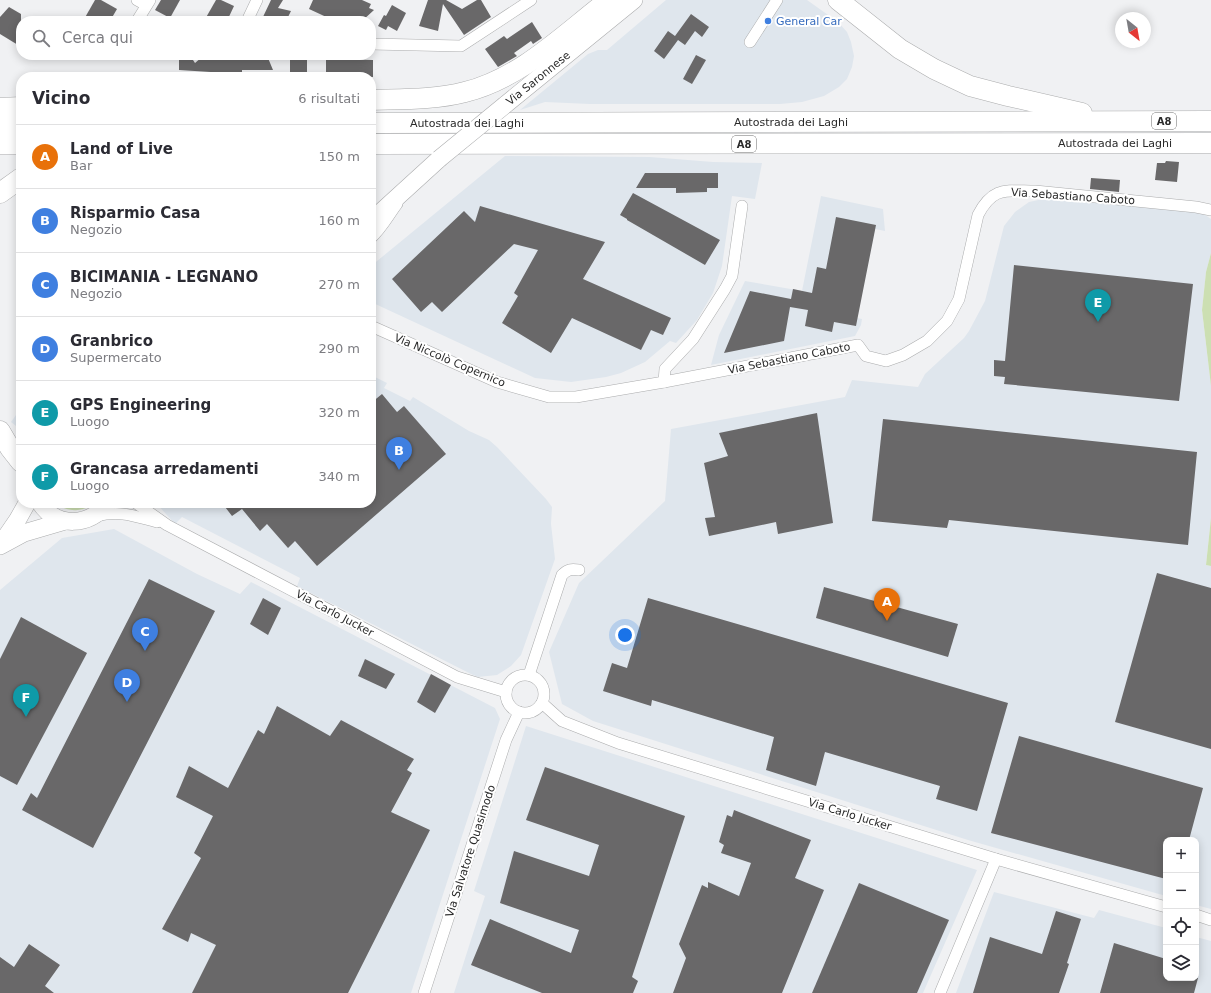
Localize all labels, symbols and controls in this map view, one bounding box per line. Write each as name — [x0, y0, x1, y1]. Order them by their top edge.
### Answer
north arrow — [1115, 12, 1151, 48]
place label: General Car — [776, 15, 842, 28]
search box — [16, 16, 376, 60]
marker: General Car — [763, 16, 773, 26]
icon: search — [30, 27, 52, 49]
text: Cerca qui — [62, 29, 133, 47]
street label: Via Saronnese — [504, 48, 573, 108]
text: Vicino — [32, 88, 90, 108]
text: 6 risultati — [298, 91, 360, 106]
road number: A8 — [1152, 113, 1176, 129]
street label: Autostrada dei Laghi — [734, 116, 848, 129]
street label: Autostrada dei Laghi — [410, 117, 524, 130]
road number: A8 — [732, 136, 756, 152]
street label: Autostrada dei Laghi — [1058, 137, 1172, 150]
text: Land of Live — [70, 140, 173, 158]
text: A — [40, 149, 50, 164]
text: 150 m — [318, 149, 360, 164]
text: Bar — [70, 158, 92, 173]
street label: Via Sebastiano Caboto — [1011, 186, 1136, 207]
text: Risparmio Casa — [70, 204, 200, 222]
text: B — [40, 213, 50, 228]
text: 160 m — [318, 213, 360, 228]
text: Negozio — [70, 222, 122, 237]
text: BICIMANIA - LEGNANO — [70, 268, 258, 286]
text: C — [40, 277, 50, 292]
text: 270 m — [318, 277, 360, 292]
text: Negozio — [70, 286, 122, 301]
pin: E — [1085, 289, 1111, 322]
street label: Via Niccolò Copernico — [392, 331, 507, 390]
text: Granbrico — [70, 332, 153, 350]
street label: Via Sebastiano Caboto — [727, 340, 852, 377]
text: D — [40, 341, 50, 356]
text: 290 m — [318, 341, 360, 356]
text: Supermercato — [70, 350, 162, 365]
text: GPS Engineering — [70, 396, 211, 414]
text: E — [41, 405, 49, 420]
text: 320 m — [318, 405, 360, 420]
text: Luogo — [70, 414, 109, 429]
pin: B — [386, 437, 412, 470]
text: Grancasa arredamenti — [70, 460, 259, 478]
text: F — [41, 469, 49, 484]
text: 340 m — [318, 469, 360, 484]
text: Luogo — [70, 478, 109, 493]
street label: Via Carlo Jucker — [294, 587, 376, 640]
pin: A — [874, 588, 900, 621]
pin: C — [132, 618, 158, 651]
your location — [615, 625, 635, 645]
pin: D — [114, 669, 140, 702]
pin: F — [13, 684, 39, 717]
street label: Via Salvatore Quasimodo — [443, 783, 498, 919]
street label: Via Carlo Jucker — [807, 796, 893, 833]
map controls — [1163, 837, 1199, 981]
button: + — [1163, 837, 1199, 873]
button: − — [1163, 873, 1199, 909]
button: locate — [1163, 909, 1199, 945]
button: layers — [1163, 945, 1199, 981]

